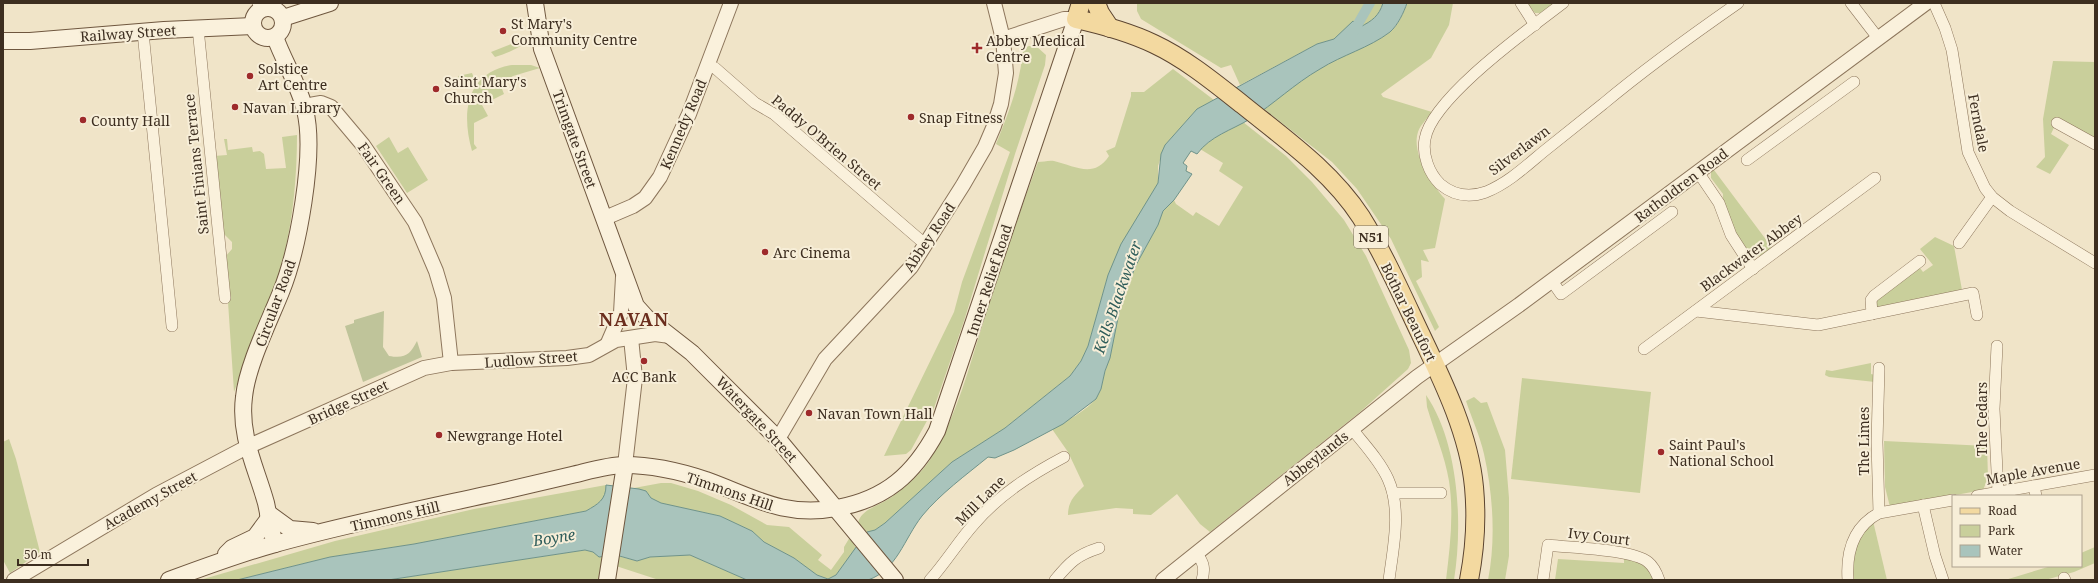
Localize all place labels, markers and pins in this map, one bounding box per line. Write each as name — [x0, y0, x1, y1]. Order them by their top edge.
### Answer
place label: St Mary's Community Centre — [511, 14, 637, 49]
marker: St Mary's Community Centre — [498, 26, 508, 36]
place label: Abbey Medical Centre — [986, 31, 1086, 66]
marker: Abbey Medical Centre — [971, 42, 983, 54]
place label: Solstice Art Centre — [258, 59, 327, 94]
marker: Solstice Art Centre — [245, 71, 255, 81]
place label: Saint Mary's Church — [444, 72, 527, 107]
marker: Saint Mary's Church — [431, 84, 441, 94]
place label: Navan Library — [243, 98, 341, 117]
marker: Navan Library — [230, 102, 240, 112]
place label: Snap Fitness — [919, 108, 1003, 127]
place label: County Hall — [91, 111, 170, 130]
marker: Snap Fitness — [906, 112, 916, 122]
marker: County Hall — [78, 115, 88, 125]
place label: Arc Cinema — [773, 243, 851, 262]
marker: Arc Cinema — [760, 247, 770, 257]
marker: ACC Bank — [639, 356, 649, 366]
place label: ACC Bank — [612, 367, 677, 386]
place label: Navan Town Hall — [817, 404, 933, 423]
marker: Navan Town Hall — [804, 408, 814, 418]
place label: Newgrange Hotel — [447, 426, 563, 445]
marker: Newgrange Hotel — [434, 430, 444, 440]
place label: Saint Paul's National School — [1669, 435, 1774, 470]
marker: Saint Paul's National School — [1656, 447, 1666, 457]

